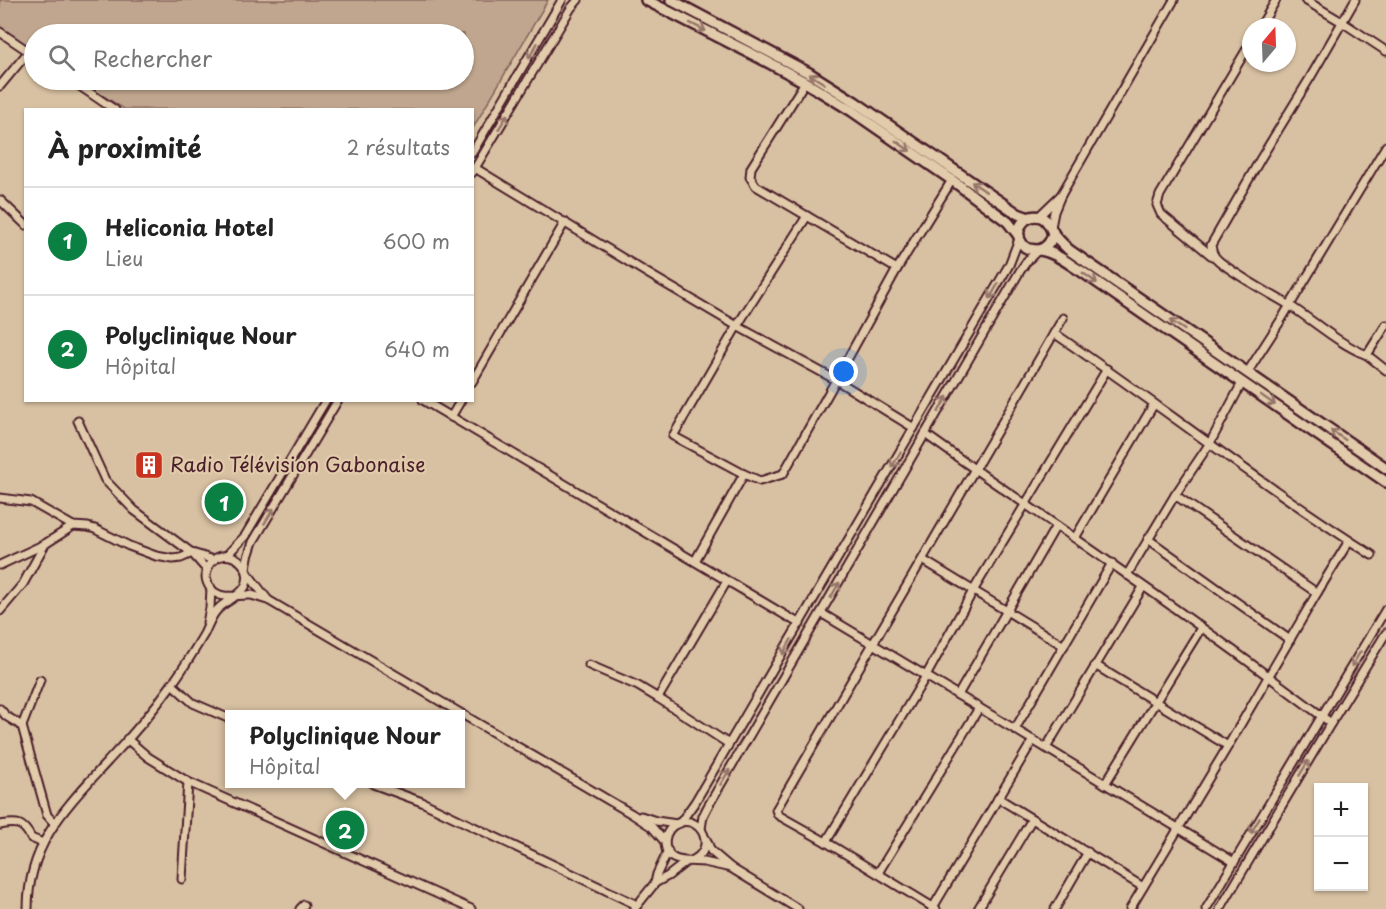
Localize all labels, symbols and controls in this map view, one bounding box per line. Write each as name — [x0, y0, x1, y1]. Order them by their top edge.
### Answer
north arrow — [1242, 18, 1296, 72]
one-way arrow — [689, 21, 707, 33]
search box — [24, 24, 474, 90]
icon: search — [45, 41, 78, 74]
text: Rechercher — [93, 41, 212, 74]
one-way arrow — [526, 42, 538, 59]
one-way arrow — [809, 72, 826, 85]
one-way arrow — [497, 114, 509, 131]
text: À proximité — [48, 128, 202, 167]
text: 2 résultats — [347, 132, 450, 162]
one-way arrow — [894, 140, 910, 152]
one-way arrow — [972, 181, 988, 193]
text: Heliconia Hotel — [105, 210, 274, 243]
text: 1 — [63, 226, 72, 256]
text: 600 m — [382, 226, 450, 256]
text: Lieu — [105, 243, 143, 273]
one-way arrow — [1082, 272, 1098, 284]
one-way arrow — [987, 283, 999, 300]
text: Polyclinique Nour — [105, 318, 297, 351]
one-way arrow — [1169, 319, 1186, 331]
text: 2 — [60, 334, 75, 364]
text: 640 m — [384, 334, 450, 364]
text: Hôpital — [105, 351, 176, 381]
your location — [829, 357, 858, 386]
one-way arrow — [1260, 394, 1276, 406]
one-way arrow — [938, 395, 949, 413]
one-way arrow — [1330, 429, 1346, 441]
building icon: Radio Télévision Gabonaise — [133, 449, 165, 481]
place label: Radio Télévision Gabonaise — [170, 449, 425, 479]
one-way arrow — [889, 451, 901, 468]
pin: 1 — [204, 480, 244, 524]
one-way arrow — [264, 508, 276, 525]
one-way arrow — [829, 582, 841, 599]
one-way arrow — [780, 638, 792, 655]
one-way arrow — [1349, 650, 1361, 667]
popup — [225, 710, 465, 788]
text: Polyclinique Nour — [249, 718, 441, 751]
text: Hôpital — [249, 751, 320, 781]
one-way arrow — [1298, 760, 1310, 777]
one-way arrow — [720, 769, 732, 786]
map controls — [1314, 783, 1368, 891]
button: + — [1314, 783, 1368, 837]
pin: 2 — [326, 808, 364, 852]
one-way arrow — [1249, 817, 1261, 834]
button: − — [1314, 837, 1368, 891]

